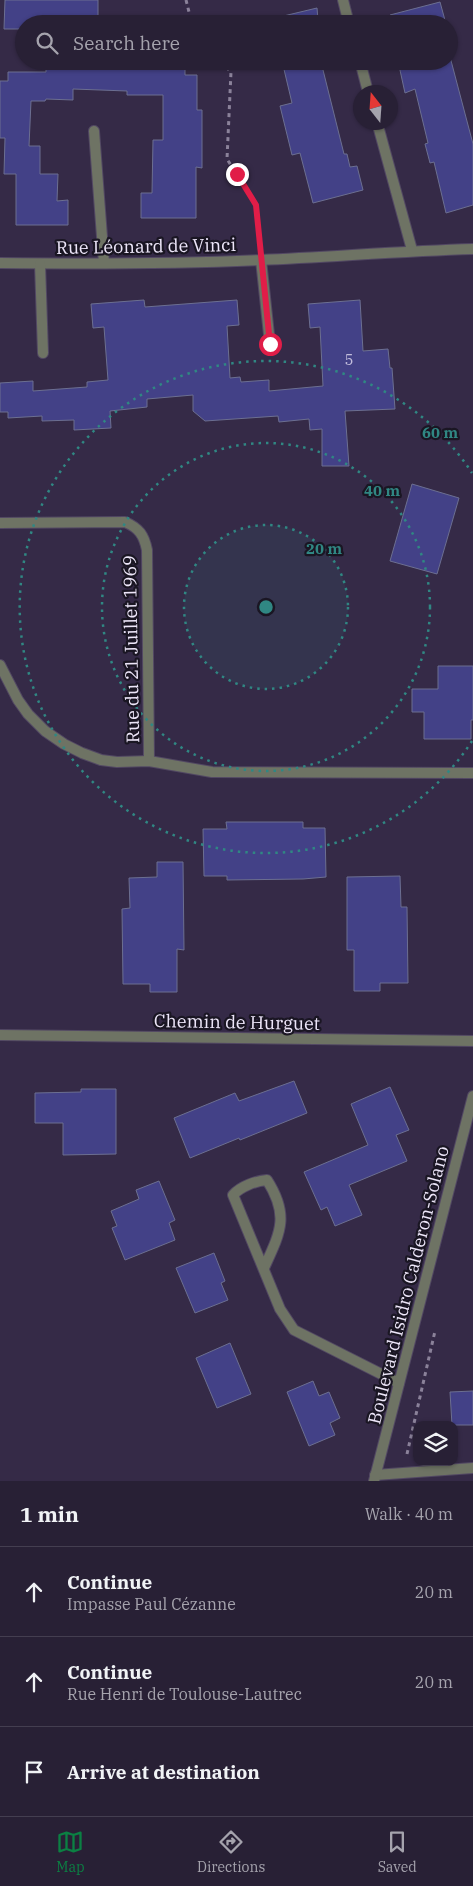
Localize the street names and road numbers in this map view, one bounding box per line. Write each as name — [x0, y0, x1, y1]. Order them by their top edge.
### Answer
street label: Rue Léonard de Vinci — [56, 233, 237, 259]
street label: Rue du 21 Juillet 1969 — [118, 555, 144, 743]
street label: Chemin de Hurguet — [154, 1009, 320, 1035]
street label: Boulevard Isidro Calderon-Solano — [362, 1144, 454, 1426]

